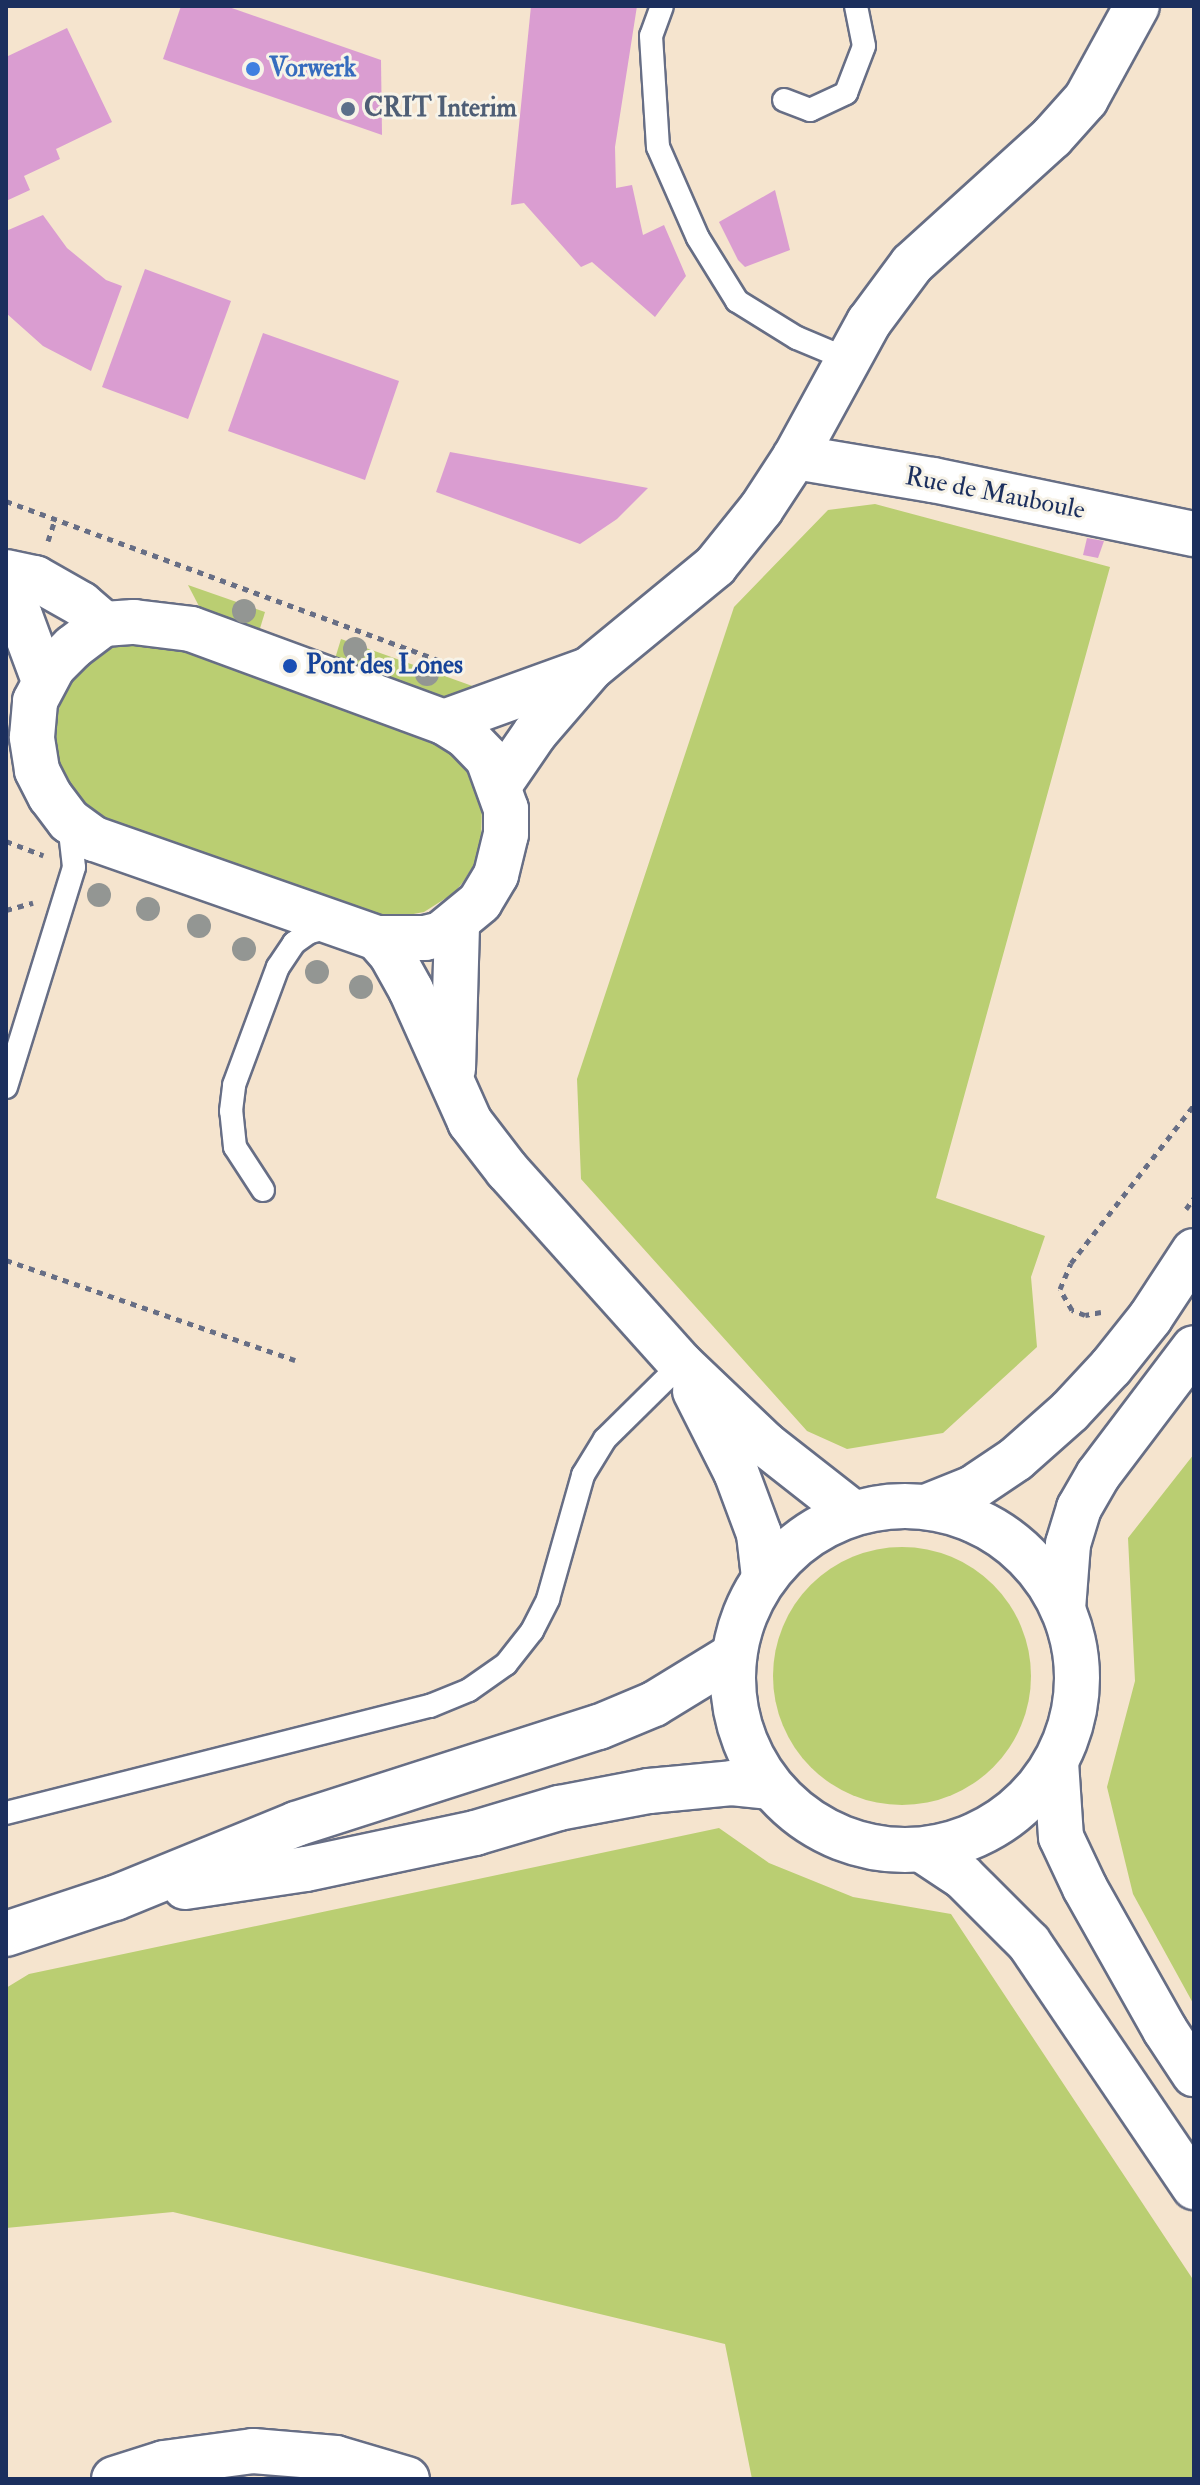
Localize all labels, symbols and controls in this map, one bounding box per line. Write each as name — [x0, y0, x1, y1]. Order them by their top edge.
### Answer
place label: Vorwerk — [269, 53, 356, 85]
marker: Vorwerk — [244, 60, 262, 78]
place label: CRIT Interim — [364, 93, 517, 125]
marker: CRIT Interim — [339, 100, 357, 118]
street label: Rue de Mauboule — [902, 461, 1088, 527]
place label: Pont des Lones — [306, 650, 463, 682]
marker: Pont des Lones — [281, 657, 299, 675]

